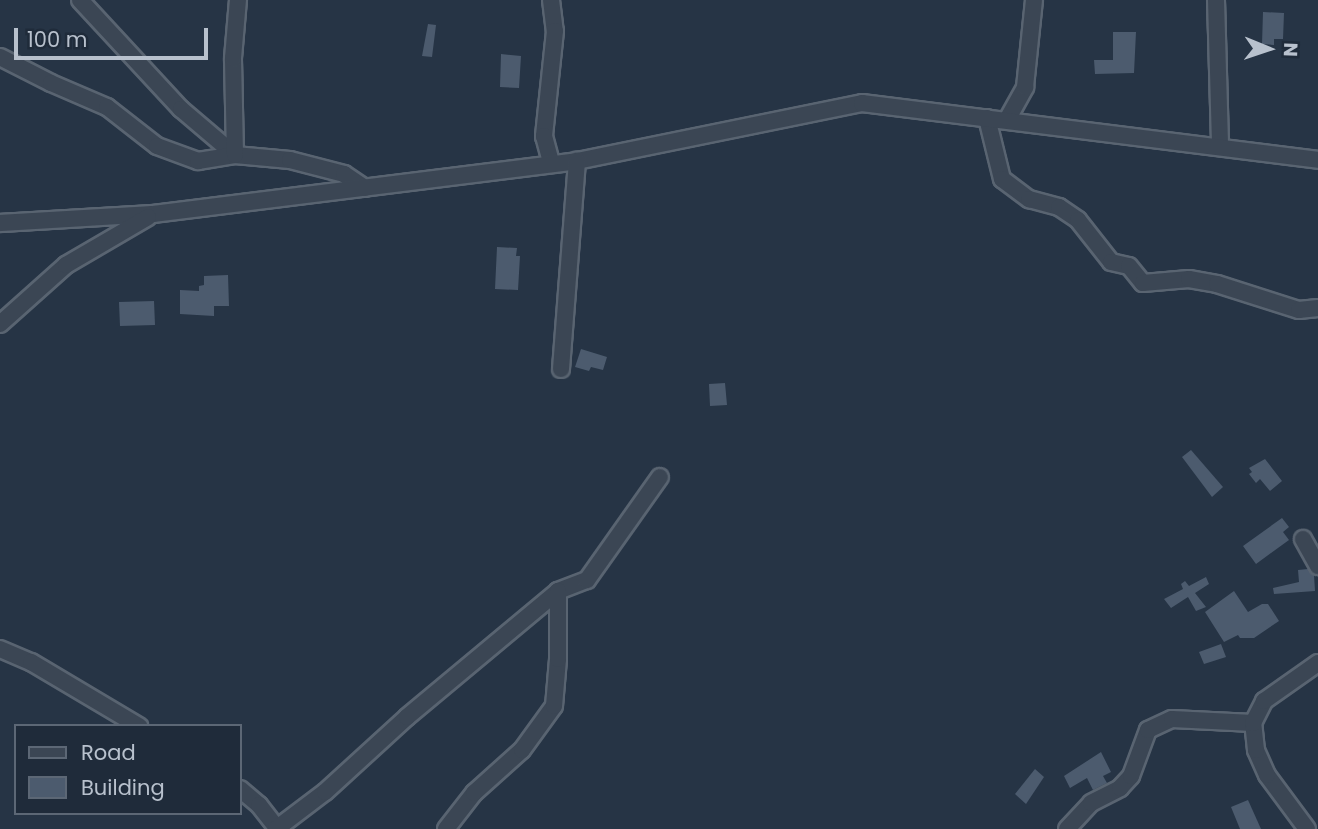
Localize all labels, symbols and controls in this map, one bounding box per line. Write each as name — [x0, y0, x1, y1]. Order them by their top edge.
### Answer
scale bar — [18, 14, 212, 58]
north arrow — [1234, 14, 1304, 84]
text: 100 m — [27, 25, 87, 54]
text: N — [1277, 42, 1304, 57]
legend — [14, 724, 242, 815]
text: Road — [81, 738, 136, 767]
text: Building — [81, 773, 165, 802]

